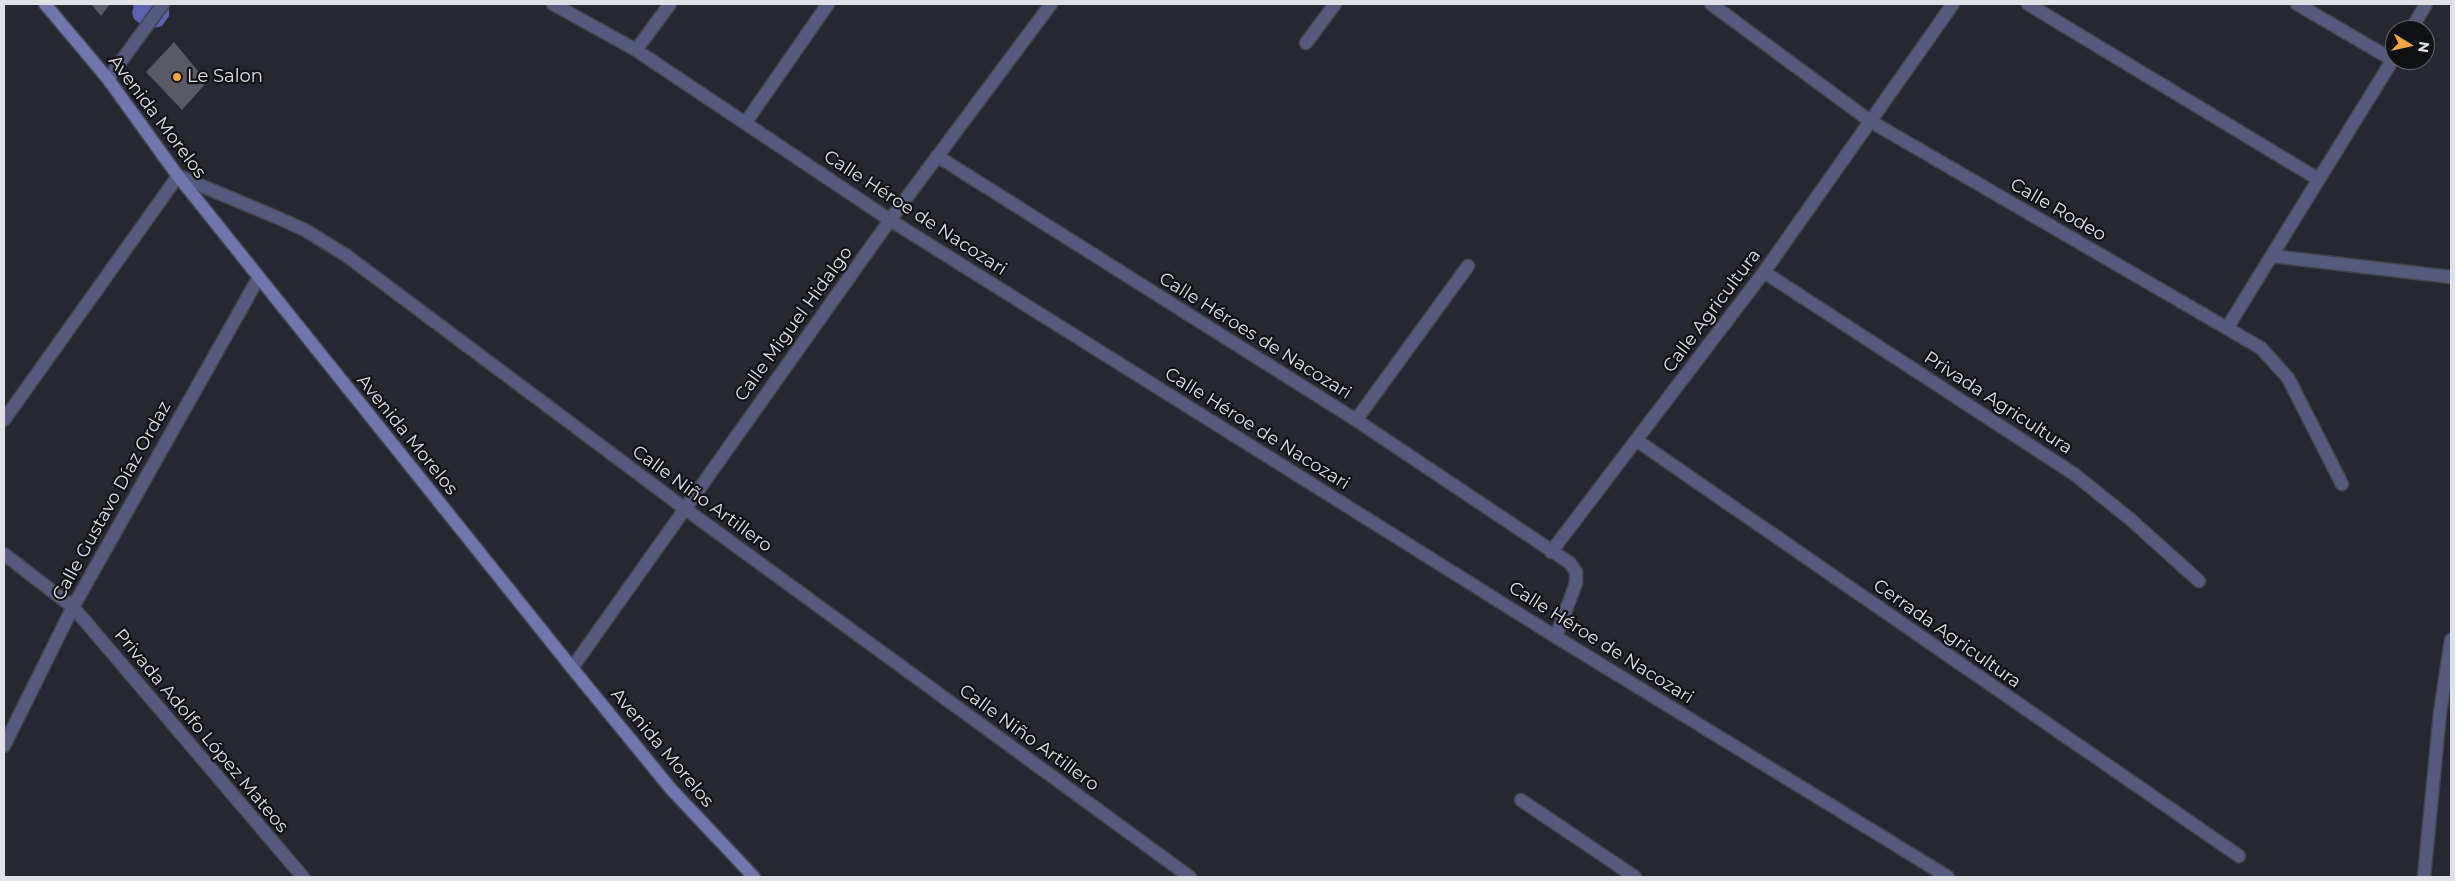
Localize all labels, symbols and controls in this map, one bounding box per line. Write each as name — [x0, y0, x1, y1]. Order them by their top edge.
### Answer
north arrow — [2385, 20, 2435, 70]
text: N — [2414, 40, 2434, 54]
street label: Avenida Morelos — [104, 51, 210, 183]
place label: Le Salon — [187, 66, 263, 88]
marker: Le Salon — [171, 71, 183, 83]
street label: Calle Héroe de Nacozari — [819, 146, 1011, 280]
street label: Calle Rodeo — [2006, 174, 2110, 246]
street label: Calle Miguel Hidalgo — [731, 242, 857, 406]
street label: Calle Agricultura — [1659, 245, 1765, 377]
street label: Calle Héroes de Nacozari — [1155, 268, 1355, 404]
street label: Privada Agricultura — [1920, 347, 2076, 459]
street label: Calle Héroe de Nacozari — [1161, 363, 1353, 495]
street label: Avenida Morelos — [352, 370, 462, 500]
street label: Calle Gustavo Díaz Ordaz — [48, 398, 176, 604]
street label: Calle Niño Artillero — [628, 441, 776, 557]
street label: Cerrada Agricultura — [1869, 575, 2025, 693]
street label: Calle Héroe de Nacozari — [1505, 577, 1697, 709]
street label: Privada Adolfo López Mateos — [109, 625, 293, 837]
street label: Calle Niño Artillero — [955, 680, 1103, 796]
street label: Avenida Morelos — [606, 684, 718, 812]

